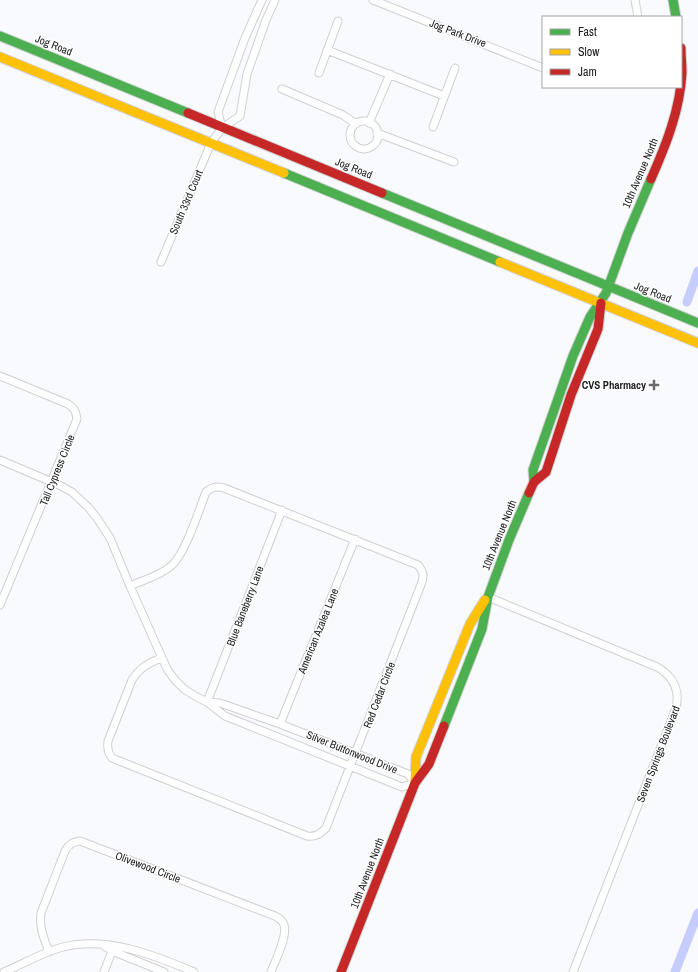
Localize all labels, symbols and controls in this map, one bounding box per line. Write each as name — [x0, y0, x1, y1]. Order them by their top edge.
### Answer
street label: Jog Park Drive — [428, 16, 488, 50]
legend — [542, 16, 682, 88]
text: Fast — [578, 24, 597, 40]
street label: Jog Road — [33, 31, 75, 59]
text: Slow — [578, 44, 600, 60]
text: Jam — [578, 64, 597, 80]
street label: 10th Avenue North — [619, 136, 661, 210]
street label: Jog Road — [333, 154, 375, 182]
street label: South 33rd Court — [166, 167, 206, 236]
street label: Jog Road — [632, 278, 674, 306]
place label: CVS Pharmacy — [582, 378, 646, 392]
marker: CVS Pharmacy — [649, 380, 659, 390]
street label: Tall Cypress Circle — [36, 432, 78, 508]
street label: 10th Avenue North — [479, 498, 519, 572]
street label: Blue Baneberry Lane — [223, 564, 267, 648]
street label: American Azalea Lane — [294, 586, 341, 677]
street label: Red Cedar Circle — [360, 660, 398, 730]
street label: Seven Springs Boulevard — [633, 704, 683, 804]
street label: Silver Buttonwood Drive — [304, 727, 400, 777]
street label: 10th Avenue North — [347, 836, 387, 910]
street label: Olivewood Circle — [113, 848, 183, 886]

